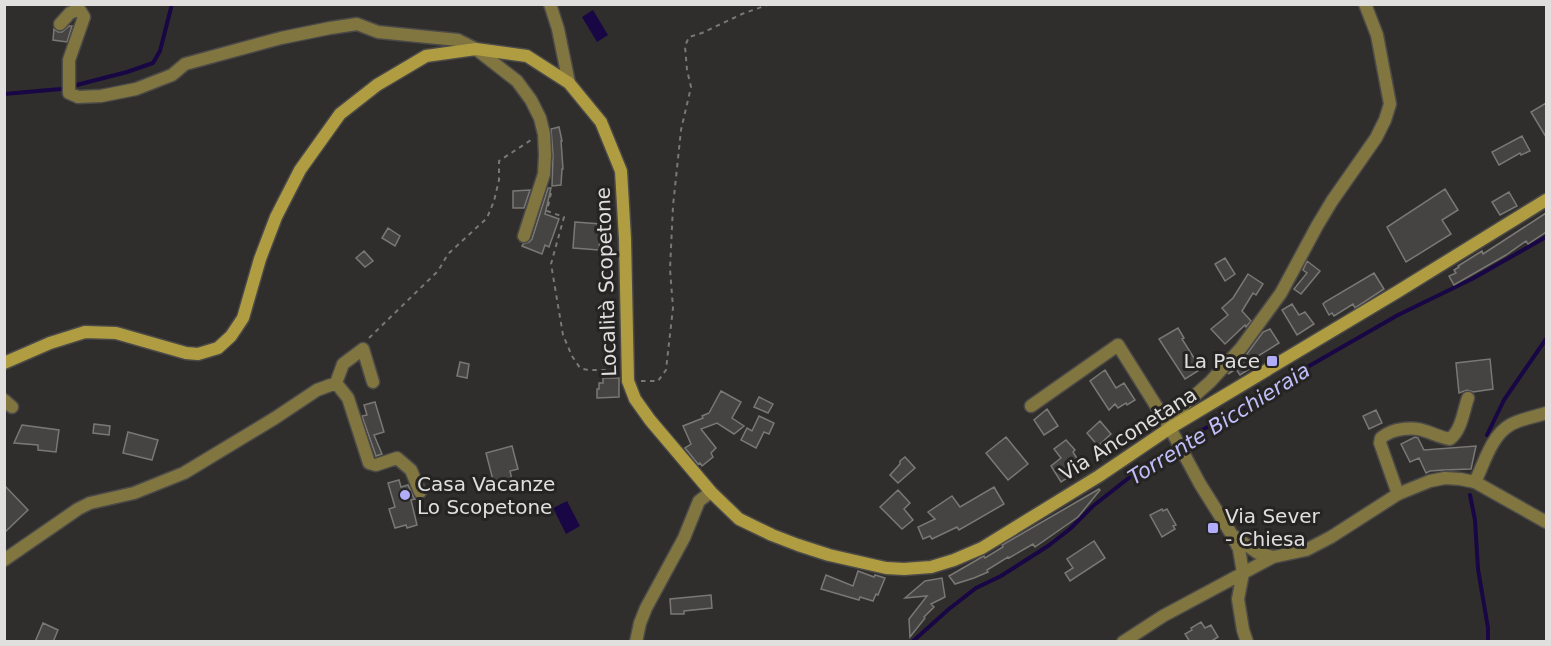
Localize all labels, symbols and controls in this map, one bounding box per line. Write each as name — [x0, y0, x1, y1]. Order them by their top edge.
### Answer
street label: Località Scopetone — [591, 187, 621, 377]
place label: La Pace — [1184, 349, 1260, 373]
marker: La Pace — [1265, 354, 1279, 368]
water label: Torrente Bicchieraia — [1124, 358, 1314, 490]
street label: Via Anconetana — [1055, 382, 1201, 486]
place label: Casa Vacanze Lo Scopetone — [417, 472, 555, 519]
marker: Casa Vacanze Lo Scopetone — [398, 488, 412, 502]
place label: Via Sever - Chiesa — [1225, 504, 1321, 551]
marker: Via Sever - Chiesa — [1206, 521, 1220, 535]

